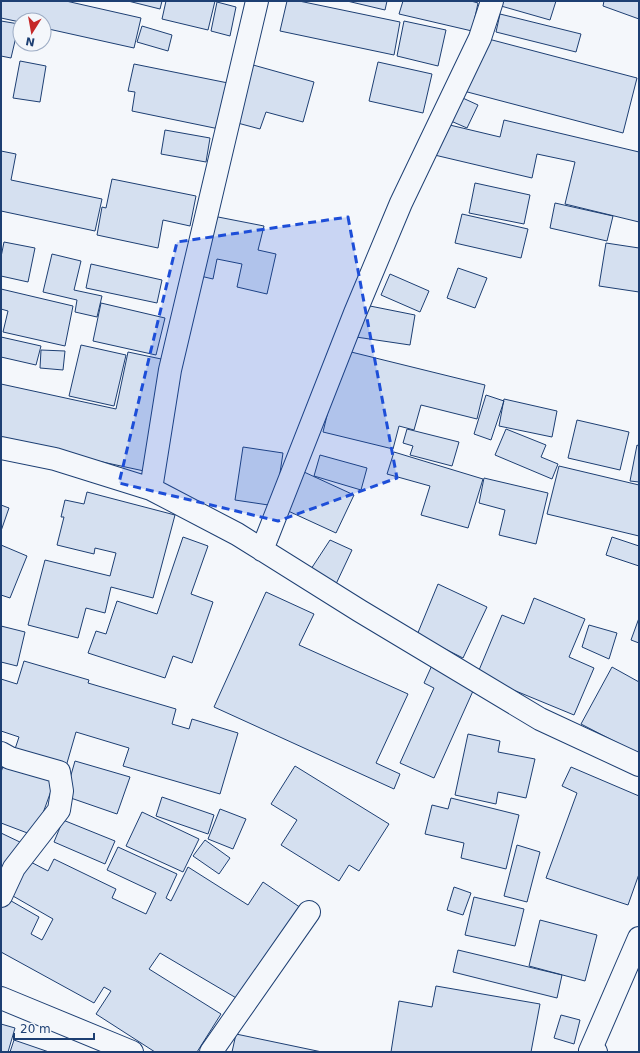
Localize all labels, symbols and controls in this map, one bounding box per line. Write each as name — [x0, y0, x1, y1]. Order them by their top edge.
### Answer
north arrow — [12, 12, 52, 52]
text: N — [24, 34, 36, 49]
scale bar — [14, 1015, 94, 1041]
text: 20 m — [20, 1022, 51, 1036]

